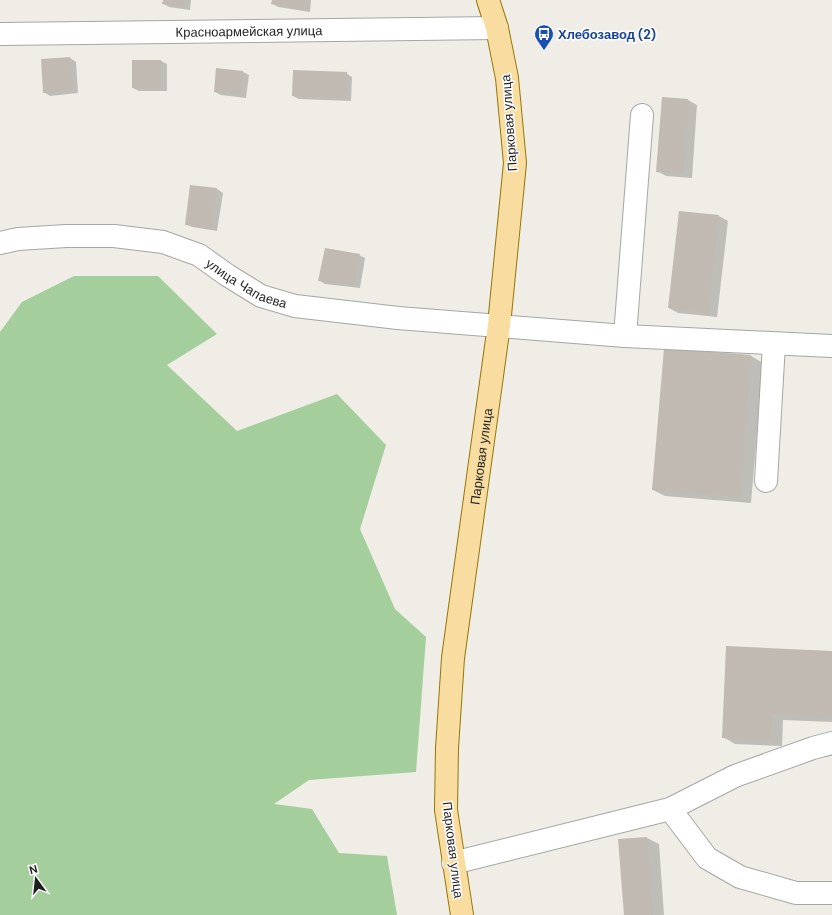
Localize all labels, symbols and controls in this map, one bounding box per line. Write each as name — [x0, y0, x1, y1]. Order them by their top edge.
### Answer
street label: Красноармейская улица — [175, 22, 323, 40]
bus stop icon: Хлебозавод (2) — [533, 23, 555, 51]
place label: Хлебозавод (2) — [558, 26, 656, 43]
street label: Парковая улица — [497, 73, 521, 172]
street label: улица Чапаева — [203, 254, 290, 312]
street label: Парковая улица — [466, 406, 496, 506]
street label: Парковая улица — [439, 801, 467, 900]
north arrow — [16, 859, 56, 899]
text: N — [28, 862, 39, 877]

